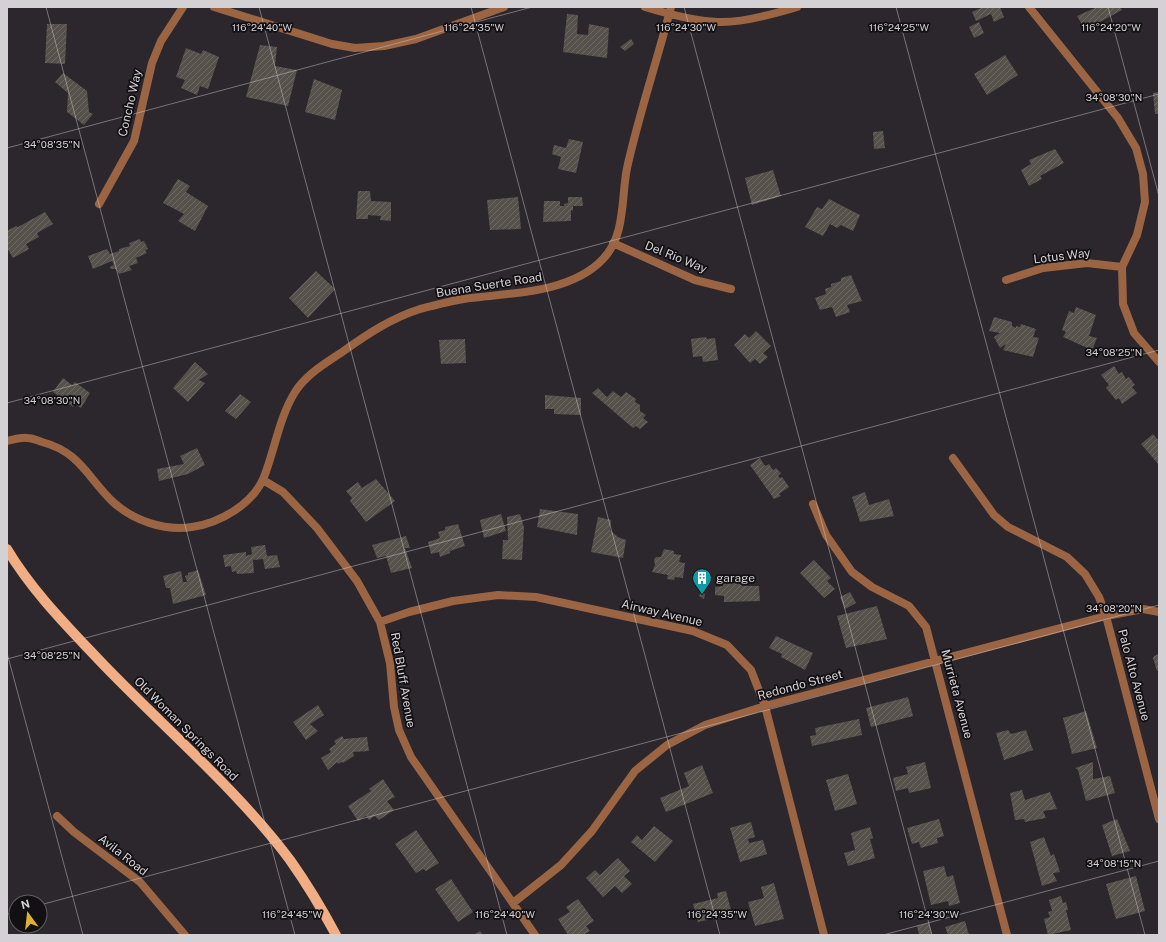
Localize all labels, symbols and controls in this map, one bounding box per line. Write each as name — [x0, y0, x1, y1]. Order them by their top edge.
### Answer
text: 116°24'40"W — [232, 21, 292, 33]
text: 116°24'35"W — [444, 21, 505, 33]
text: 116°24'30"W — [656, 21, 716, 33]
text: 116°24'25"W — [869, 21, 929, 33]
text: 116°24'20"W — [1081, 21, 1141, 33]
street label: Concho Way — [115, 68, 145, 138]
text: 34°08'30"N — [1086, 91, 1142, 103]
text: 34°08'35"N — [24, 138, 80, 150]
street label: Del Rio Way — [643, 238, 710, 276]
street label: Lotus Way — [1033, 245, 1092, 266]
street label: Buena Suerte Road — [435, 270, 543, 300]
text: 34°08'25"N — [1086, 346, 1142, 358]
text: 34°08'30"N — [24, 394, 80, 406]
building icon: garage — [691, 567, 713, 595]
place label: garage — [716, 571, 755, 585]
street label: Airway Avenue — [620, 597, 704, 629]
text: 34°08'20"N — [1086, 602, 1142, 614]
street label: Palo Alto Avenue — [1115, 628, 1153, 722]
street label: Red Bluff Avenue — [388, 631, 418, 729]
street label: Murrieta Avenue — [938, 648, 976, 740]
text: 34°08'25"N — [24, 649, 80, 661]
street label: Redondo Street — [756, 667, 844, 703]
street label: Old Woman Springs Road — [131, 674, 241, 784]
street label: Avila Road — [96, 831, 150, 879]
text: 34°08'15"N — [1087, 857, 1141, 869]
north arrow — [8, 894, 48, 934]
text: N — [20, 897, 31, 911]
text: 116°24'45"W — [262, 908, 323, 920]
text: 116°24'40"W — [475, 908, 535, 920]
text: 116°24'35"W — [687, 908, 748, 920]
text: 116°24'30"W — [899, 908, 959, 920]

